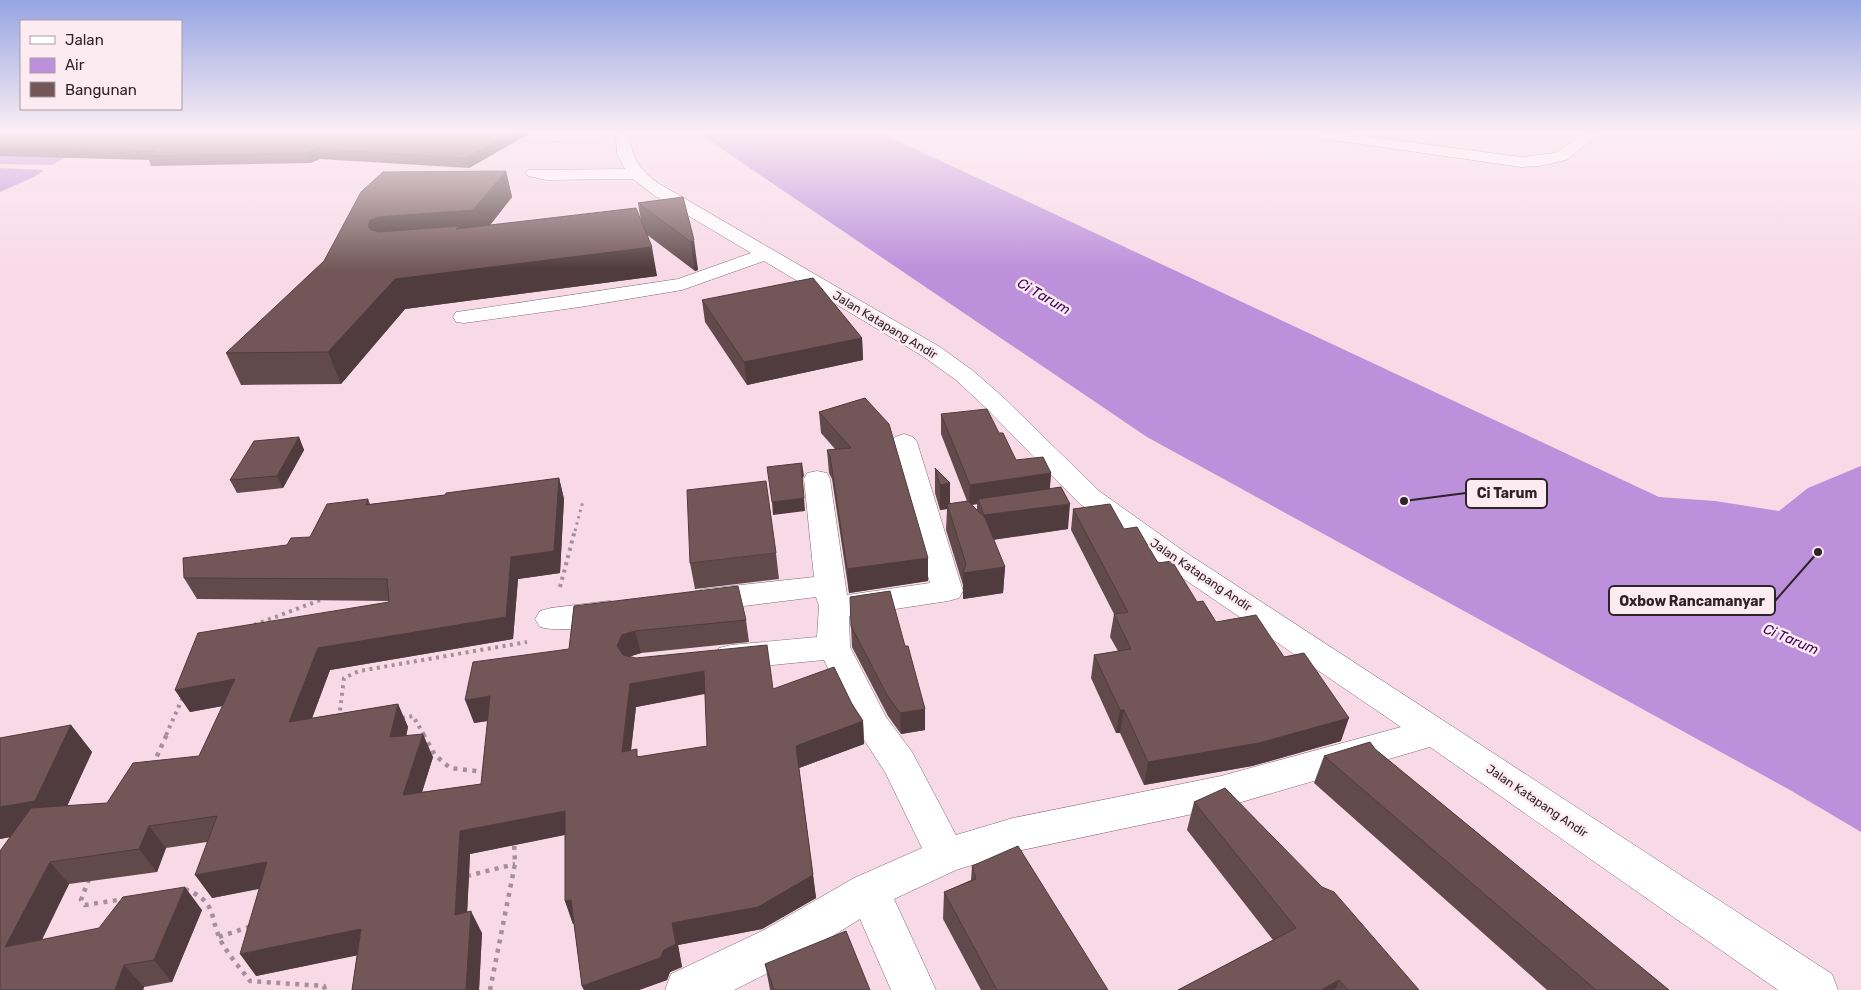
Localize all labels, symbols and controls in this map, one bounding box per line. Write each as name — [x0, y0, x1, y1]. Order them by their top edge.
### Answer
legend — [20, 20, 182, 110]
text: Jalan — [65, 31, 104, 49]
text: Air — [65, 56, 85, 74]
text: Bangunan — [65, 81, 137, 99]
water label: Ci Tarum — [1014, 274, 1073, 318]
street label: Jalan Katapang Andir — [830, 288, 940, 362]
callout: Ci Tarum — [1466, 479, 1547, 508]
text: Ci Tarum — [1477, 485, 1537, 502]
street label: Jalan Katapang Andir — [1147, 536, 1255, 615]
callout: Oxbow Rancamanyar — [1609, 586, 1775, 615]
text: Oxbow Rancamanyar — [1619, 593, 1765, 610]
water label: Ci Tarum — [1761, 620, 1821, 659]
street label: Jalan Katapang Andir — [1483, 762, 1591, 841]

